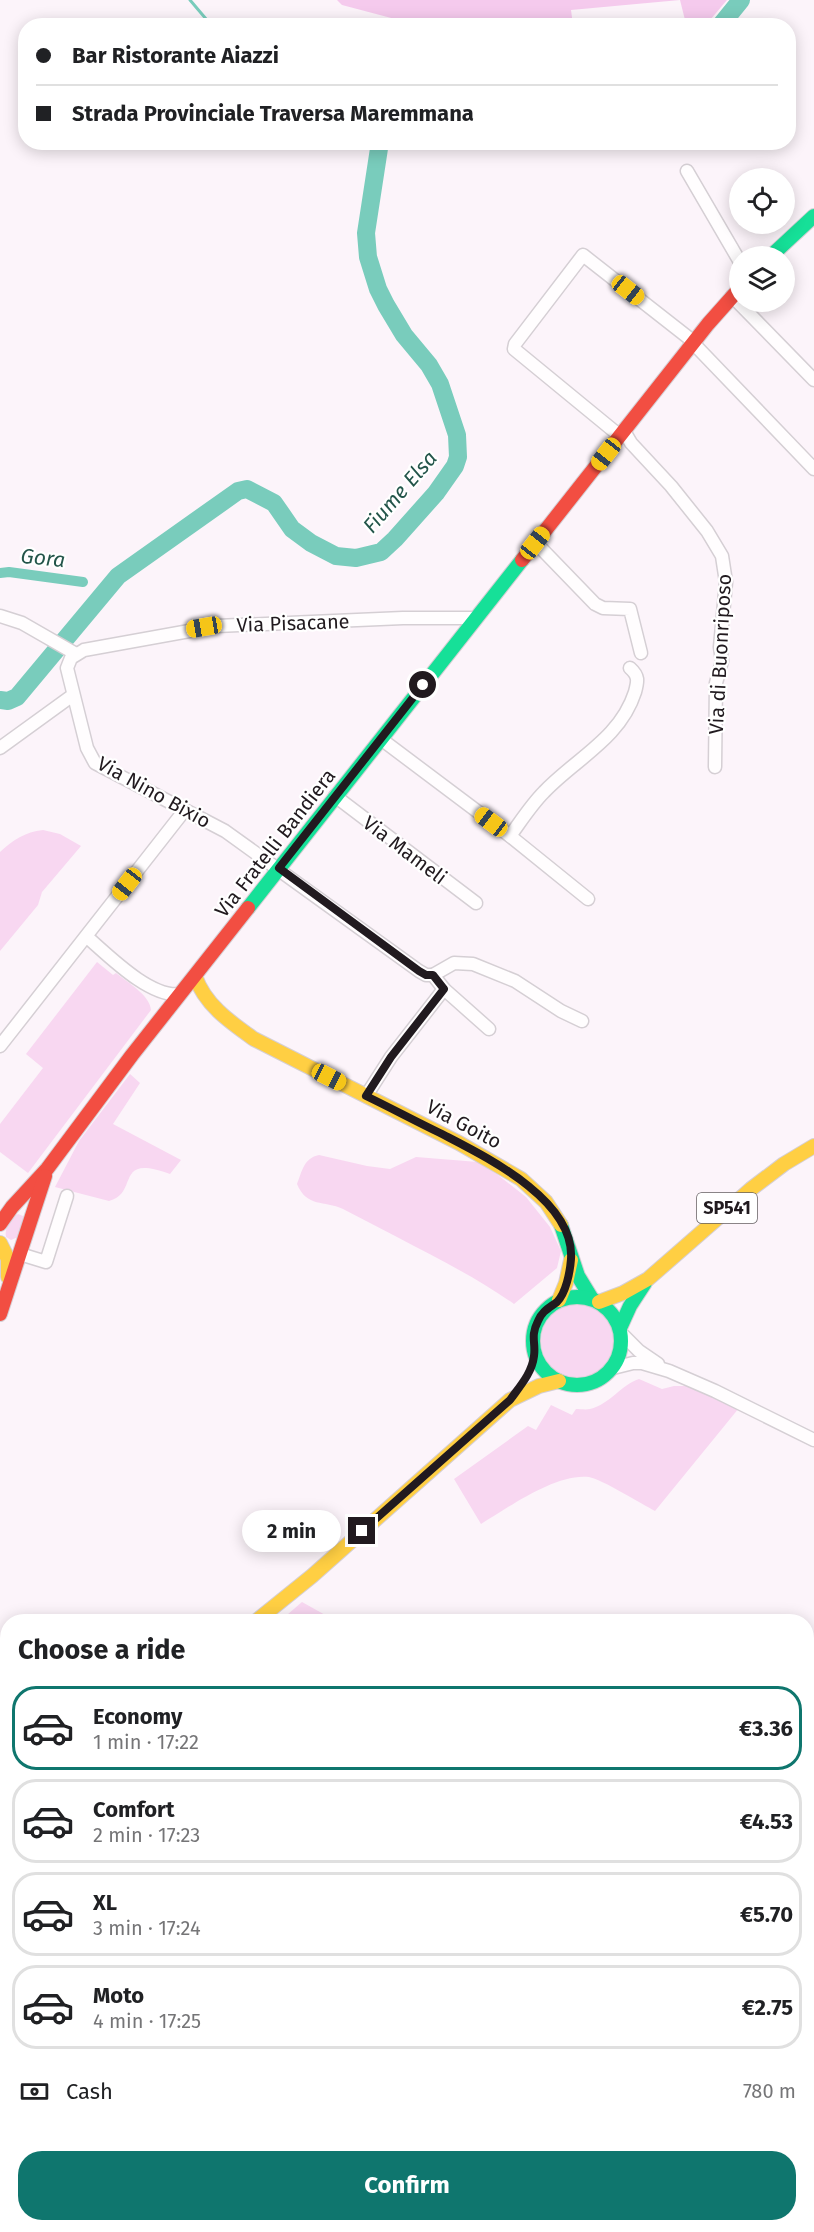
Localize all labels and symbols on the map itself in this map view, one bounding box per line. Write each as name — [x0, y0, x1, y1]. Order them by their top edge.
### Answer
car — [608, 272, 648, 308]
car — [588, 434, 624, 474]
water label: Fiume Elsa — [357, 446, 443, 538]
car — [517, 523, 553, 563]
water label: Gora — [19, 543, 67, 573]
street label: Via di Buonriposo — [704, 573, 736, 735]
street label: Via Pisacane — [236, 609, 350, 637]
car — [185, 615, 223, 639]
route start — [409, 671, 436, 698]
street label: Via Nino Bixio — [93, 751, 215, 833]
street label: Via Fratelli Bandiera — [210, 764, 340, 922]
car — [471, 804, 511, 840]
street label: Via Mameli — [358, 811, 452, 889]
car — [109, 864, 145, 904]
car — [309, 1061, 349, 1093]
street label: Via Goito — [422, 1094, 506, 1154]
road number: SP541 — [697, 1193, 757, 1223]
callout: 2 min — [242, 1510, 341, 1552]
route end — [348, 1517, 375, 1544]

